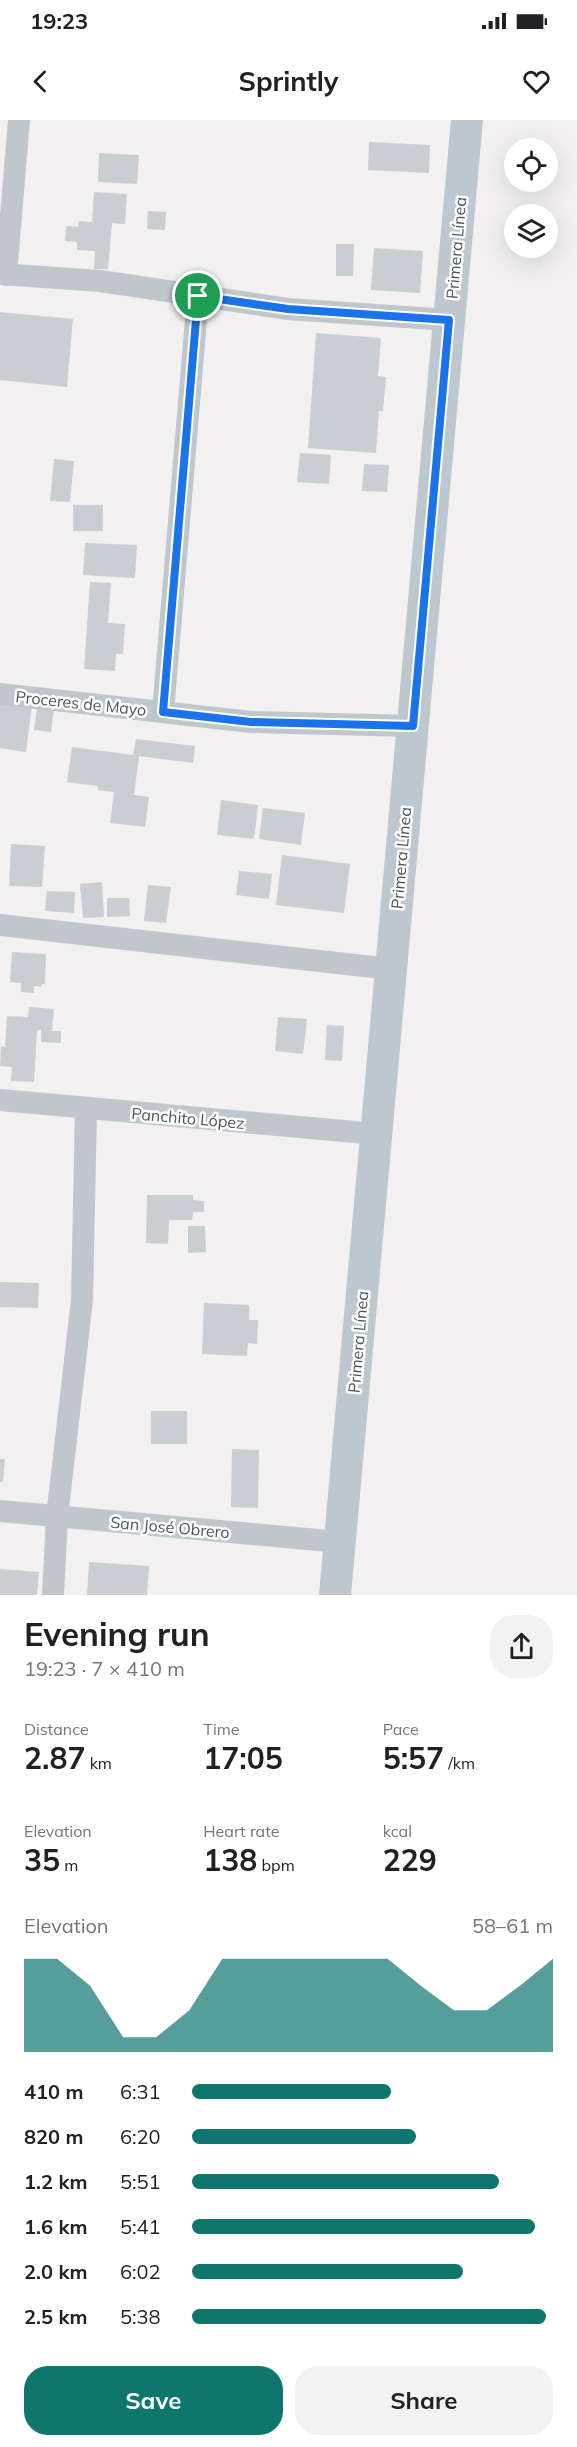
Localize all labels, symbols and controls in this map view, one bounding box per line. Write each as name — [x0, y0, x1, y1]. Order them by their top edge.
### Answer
text: 19:23 — [30, 7, 88, 35]
text: Sprintly — [238, 64, 339, 98]
icon: back — [24, 65, 57, 98]
icon: heart — [520, 65, 553, 98]
map controls — [504, 138, 558, 258]
button: locate — [504, 138, 558, 192]
street label: Primera Línea — [442, 196, 470, 300]
button: layers — [504, 204, 558, 258]
pin — [172, 270, 223, 321]
icon: arrive — [181, 279, 214, 312]
street label: Proceres de Mayo — [15, 686, 147, 720]
street label: Primera Línea — [387, 806, 415, 910]
street label: Panchito López — [131, 1103, 245, 1133]
street label: Primera Línea — [344, 1290, 372, 1394]
street label: San José Obrero — [110, 1512, 230, 1542]
text: Evening run — [24, 1613, 210, 1654]
button: share — [490, 1615, 553, 1678]
text: 19:23 · 7 × 410 m — [24, 1656, 185, 1681]
text: Distance — [24, 1719, 89, 1739]
text: Time — [203, 1719, 240, 1739]
text: Pace — [383, 1719, 419, 1739]
text: 2.87 — [24, 1739, 85, 1777]
text: 17:05 — [203, 1739, 283, 1777]
text: 5:57 — [383, 1739, 444, 1777]
text: km — [85, 1753, 112, 1773]
text: /km — [444, 1753, 475, 1773]
text: Elevation — [24, 1821, 92, 1841]
text: Heart rate — [203, 1821, 279, 1841]
text: kcal — [383, 1821, 412, 1841]
text: 35 — [24, 1841, 60, 1879]
text: 138 — [203, 1841, 257, 1879]
text: 229 — [383, 1841, 437, 1879]
text: m — [60, 1855, 78, 1875]
text: bpm — [257, 1855, 295, 1875]
text: Elevation — [24, 1913, 109, 1938]
text: 58–61 m — [472, 1913, 553, 1938]
text: 410 m — [24, 2079, 83, 2104]
text: 6:31 — [120, 2079, 161, 2104]
text: 820 m — [24, 2124, 83, 2149]
text: 6:20 — [120, 2124, 161, 2149]
text: 1.2 km — [24, 2169, 87, 2194]
text: 5:51 — [120, 2169, 161, 2194]
text: 1.6 km — [24, 2214, 87, 2239]
text: 5:41 — [120, 2214, 161, 2239]
text: 2.0 km — [24, 2259, 87, 2284]
text: 6:02 — [120, 2259, 161, 2284]
text: 2.5 km — [24, 2304, 87, 2329]
text: 5:38 — [120, 2304, 161, 2329]
button: Save — [24, 2366, 283, 2435]
button: Share — [295, 2366, 553, 2435]

